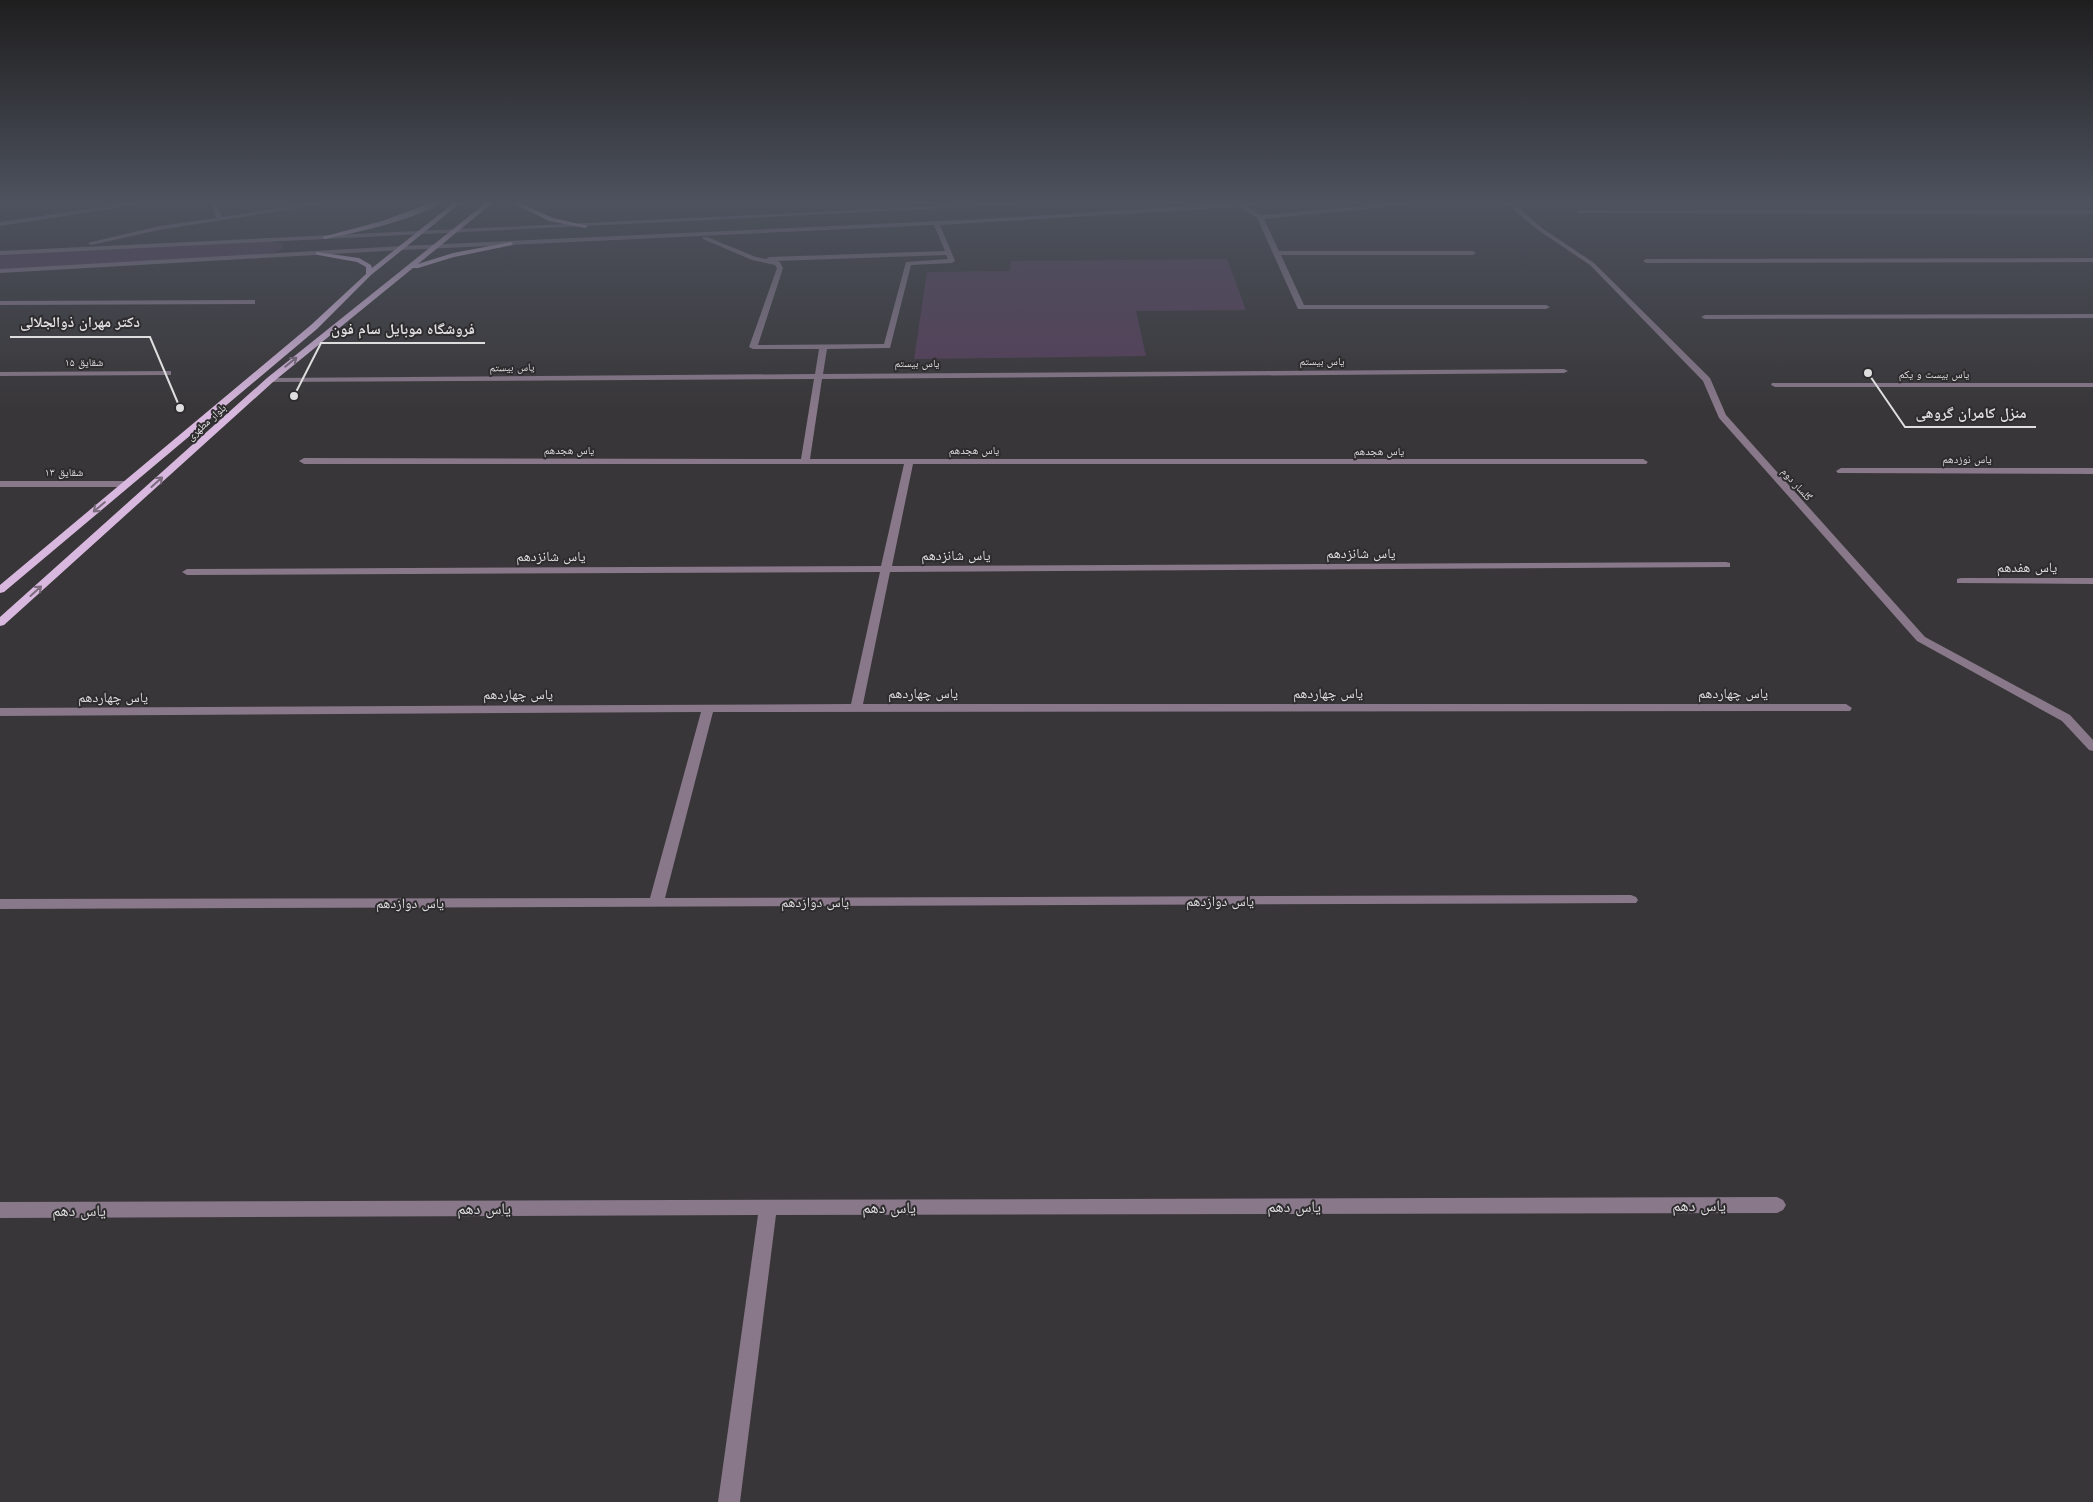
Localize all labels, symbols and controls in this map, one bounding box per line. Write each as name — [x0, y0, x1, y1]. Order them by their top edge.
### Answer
callout: دکتر مهران ذوالجلالی — [10, 307, 150, 337]
text: دکتر مهران ذوالجلالی — [20, 311, 140, 333]
callout: فروشگاه موبایل سام فون — [321, 313, 485, 343]
text: فروشگاه موبایل سام فون — [331, 318, 475, 340]
street label: یاس بیستم — [1299, 353, 1345, 369]
street label: شقایق ۱۵ — [65, 354, 103, 370]
street label: یاس بیستم — [894, 355, 940, 371]
one-way arrow — [285, 357, 298, 368]
street label: یاس بیستم — [489, 359, 535, 375]
street label: یاس بیست و یکم — [1899, 366, 1970, 382]
callout: منزل کامران گروهی — [1905, 397, 2036, 427]
street label: بلوار مطهری — [183, 400, 229, 444]
text: منزل کامران گروهی — [1915, 402, 2027, 424]
street label: یاس هجدهم — [544, 442, 595, 458]
street label: یاس هجدهم — [949, 442, 1000, 458]
street label: یاس هجدهم — [1354, 443, 1405, 459]
street label: یاس نوزدهم — [1942, 451, 1992, 467]
street label: شقایق ۱۳ — [45, 464, 83, 480]
street label: گلسار دوم — [1778, 464, 1817, 505]
one-way arrow — [150, 476, 163, 488]
one-way arrow — [93, 502, 106, 513]
street label: یاس شانزدهم — [1326, 543, 1396, 563]
street label: یاس شانزدهم — [921, 545, 991, 565]
street label: یاس شانزدهم — [516, 546, 586, 566]
street label: یاس هفدهم — [1997, 557, 2057, 577]
one-way arrow — [30, 585, 43, 597]
street label: یاس چهاردهم — [888, 683, 958, 703]
street label: یاس چهاردهم — [1293, 683, 1363, 703]
street label: یاس چهاردهم — [1698, 683, 1768, 703]
street label: یاس چهاردهم — [483, 684, 553, 704]
street label: یاس چهاردهم — [78, 687, 148, 707]
street label: یاس دوازدهم — [1186, 891, 1254, 911]
street label: یاس دوازدهم — [781, 892, 849, 912]
street label: یاس دوازدهم — [376, 893, 444, 913]
street label: یاس دهم — [1672, 1194, 1726, 1217]
street label: یاس دهم — [1267, 1195, 1321, 1218]
street label: یاس دهم — [862, 1196, 916, 1219]
street label: یاس دهم — [457, 1197, 511, 1220]
street label: یاس دهم — [52, 1199, 106, 1222]

